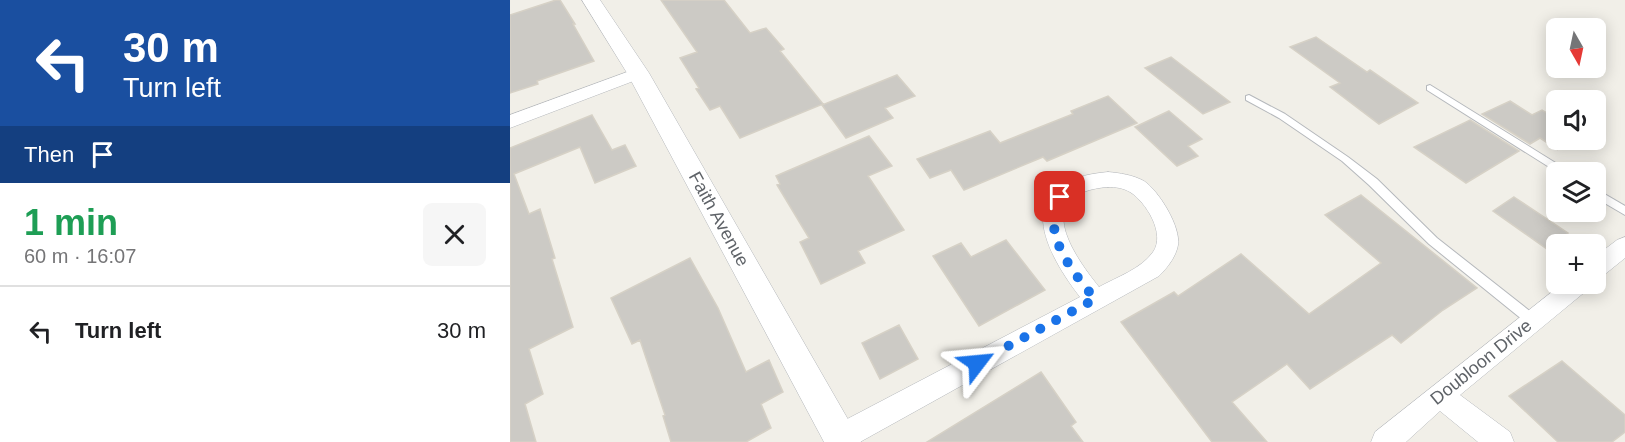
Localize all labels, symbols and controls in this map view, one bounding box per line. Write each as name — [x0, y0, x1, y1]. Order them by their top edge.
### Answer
north arrow — [1546, 18, 1606, 78]
map controls — [1546, 18, 1606, 294]
icon: left — [24, 24, 102, 102]
text: 30 m — [123, 24, 219, 71]
text: Turn left — [123, 73, 221, 103]
button: sound — [1546, 90, 1606, 150]
icon: arrive — [86, 138, 119, 171]
text: Then — [24, 142, 74, 167]
button: layers — [1546, 162, 1606, 222]
street label: Faith Avenue — [685, 168, 753, 270]
pin — [1034, 171, 1085, 222]
icon: arrive — [1043, 180, 1076, 213]
text: 1 min — [24, 202, 118, 243]
button: close — [423, 203, 486, 266]
button: + — [1546, 234, 1606, 294]
text: 60 m · 16:07 — [24, 245, 136, 267]
icon: left — [24, 315, 57, 348]
street label: Doubloon Drive — [1426, 315, 1536, 409]
text: Turn left — [75, 318, 161, 343]
text: 30 m — [437, 318, 486, 343]
position arrow — [945, 331, 1009, 395]

